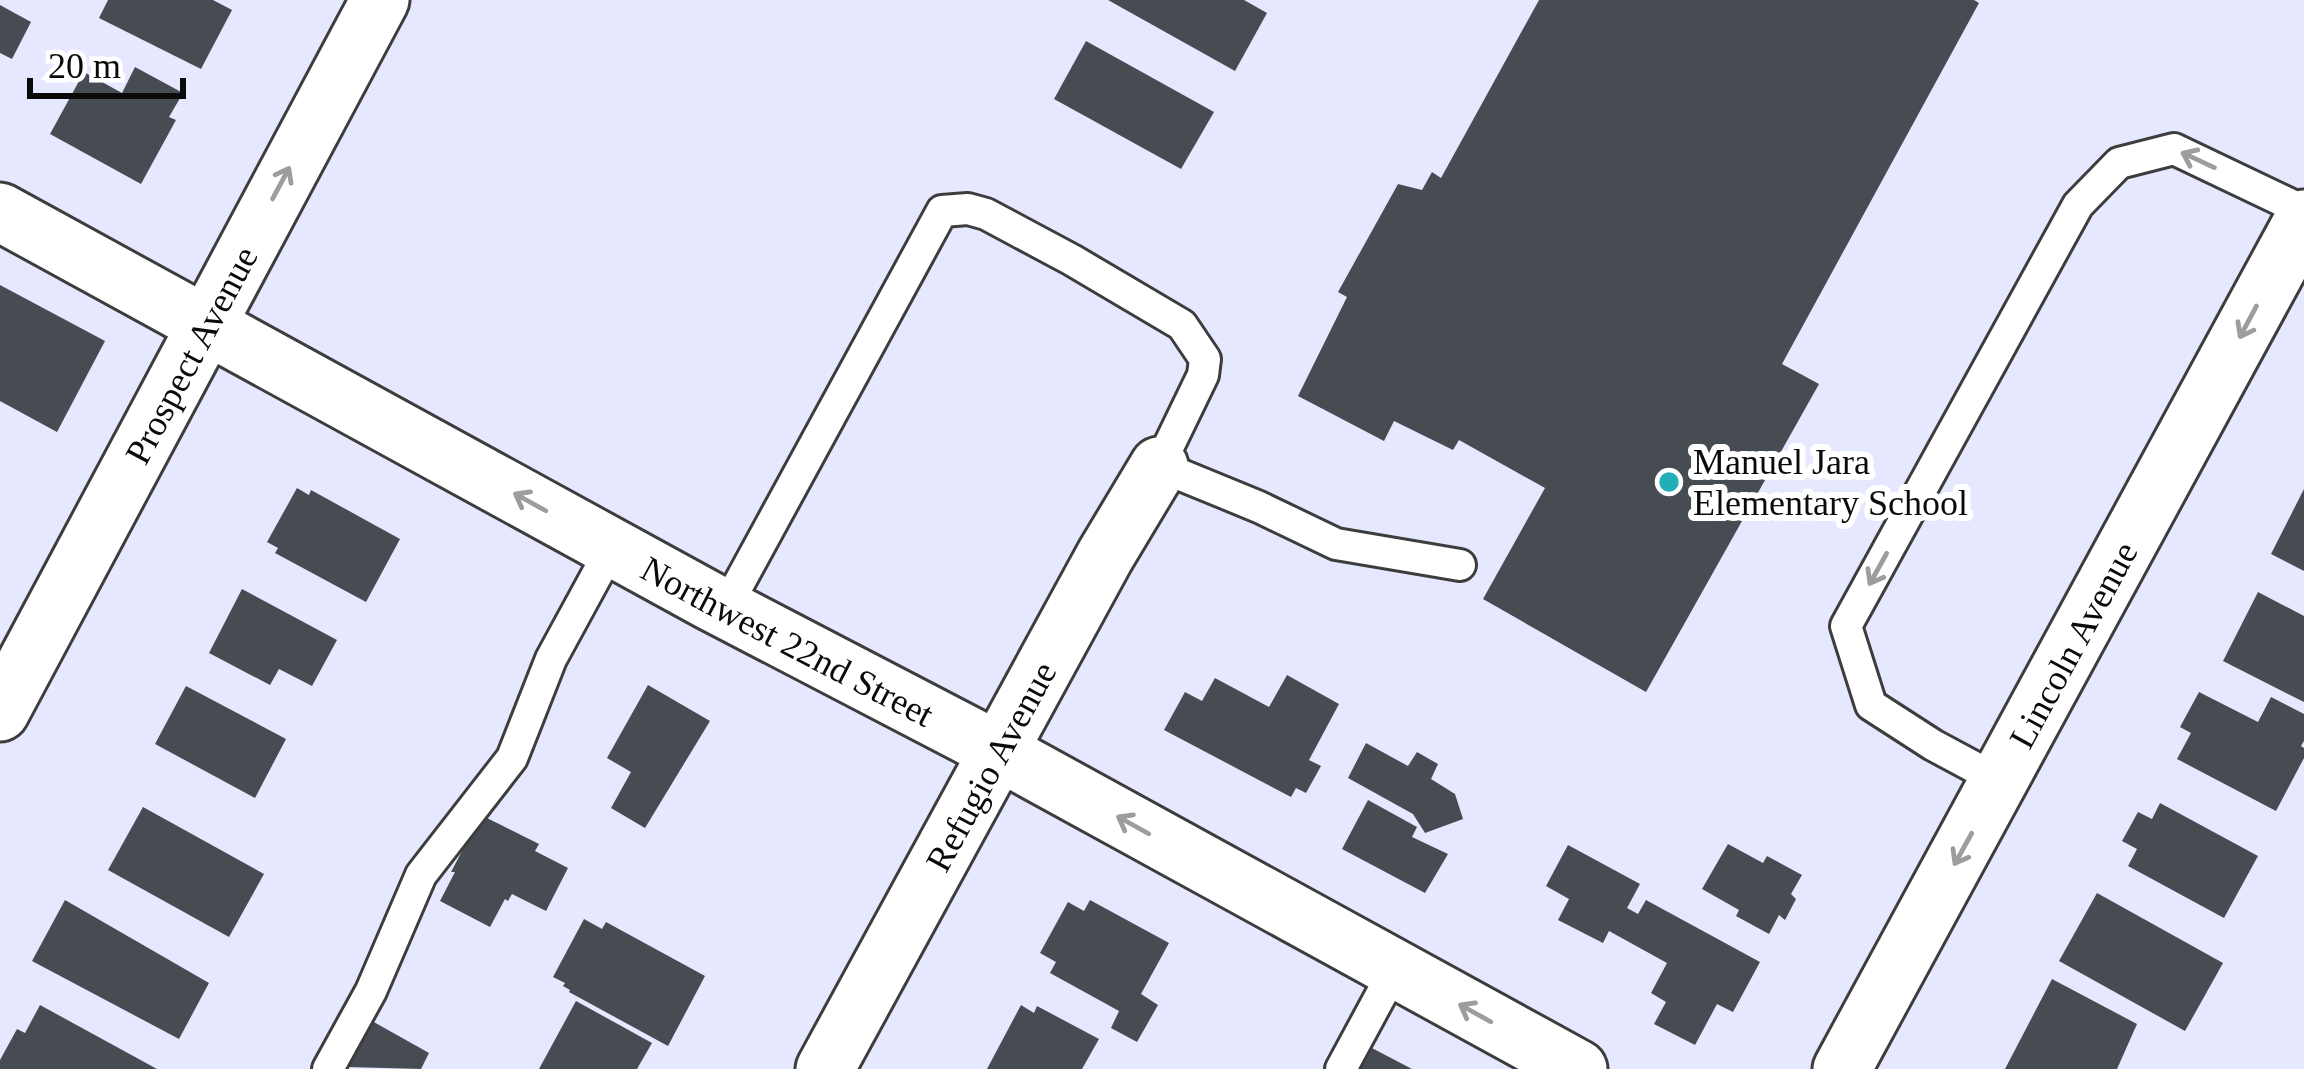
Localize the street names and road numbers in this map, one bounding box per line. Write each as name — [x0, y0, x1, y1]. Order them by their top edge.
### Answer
street label: Prospect Avenue — [117, 240, 266, 471]
street label: Lincoln Avenue — [2001, 535, 2146, 755]
street label: Northwest 22nd Street — [634, 548, 940, 735]
street label: Refugio Avenue — [918, 655, 1064, 878]

